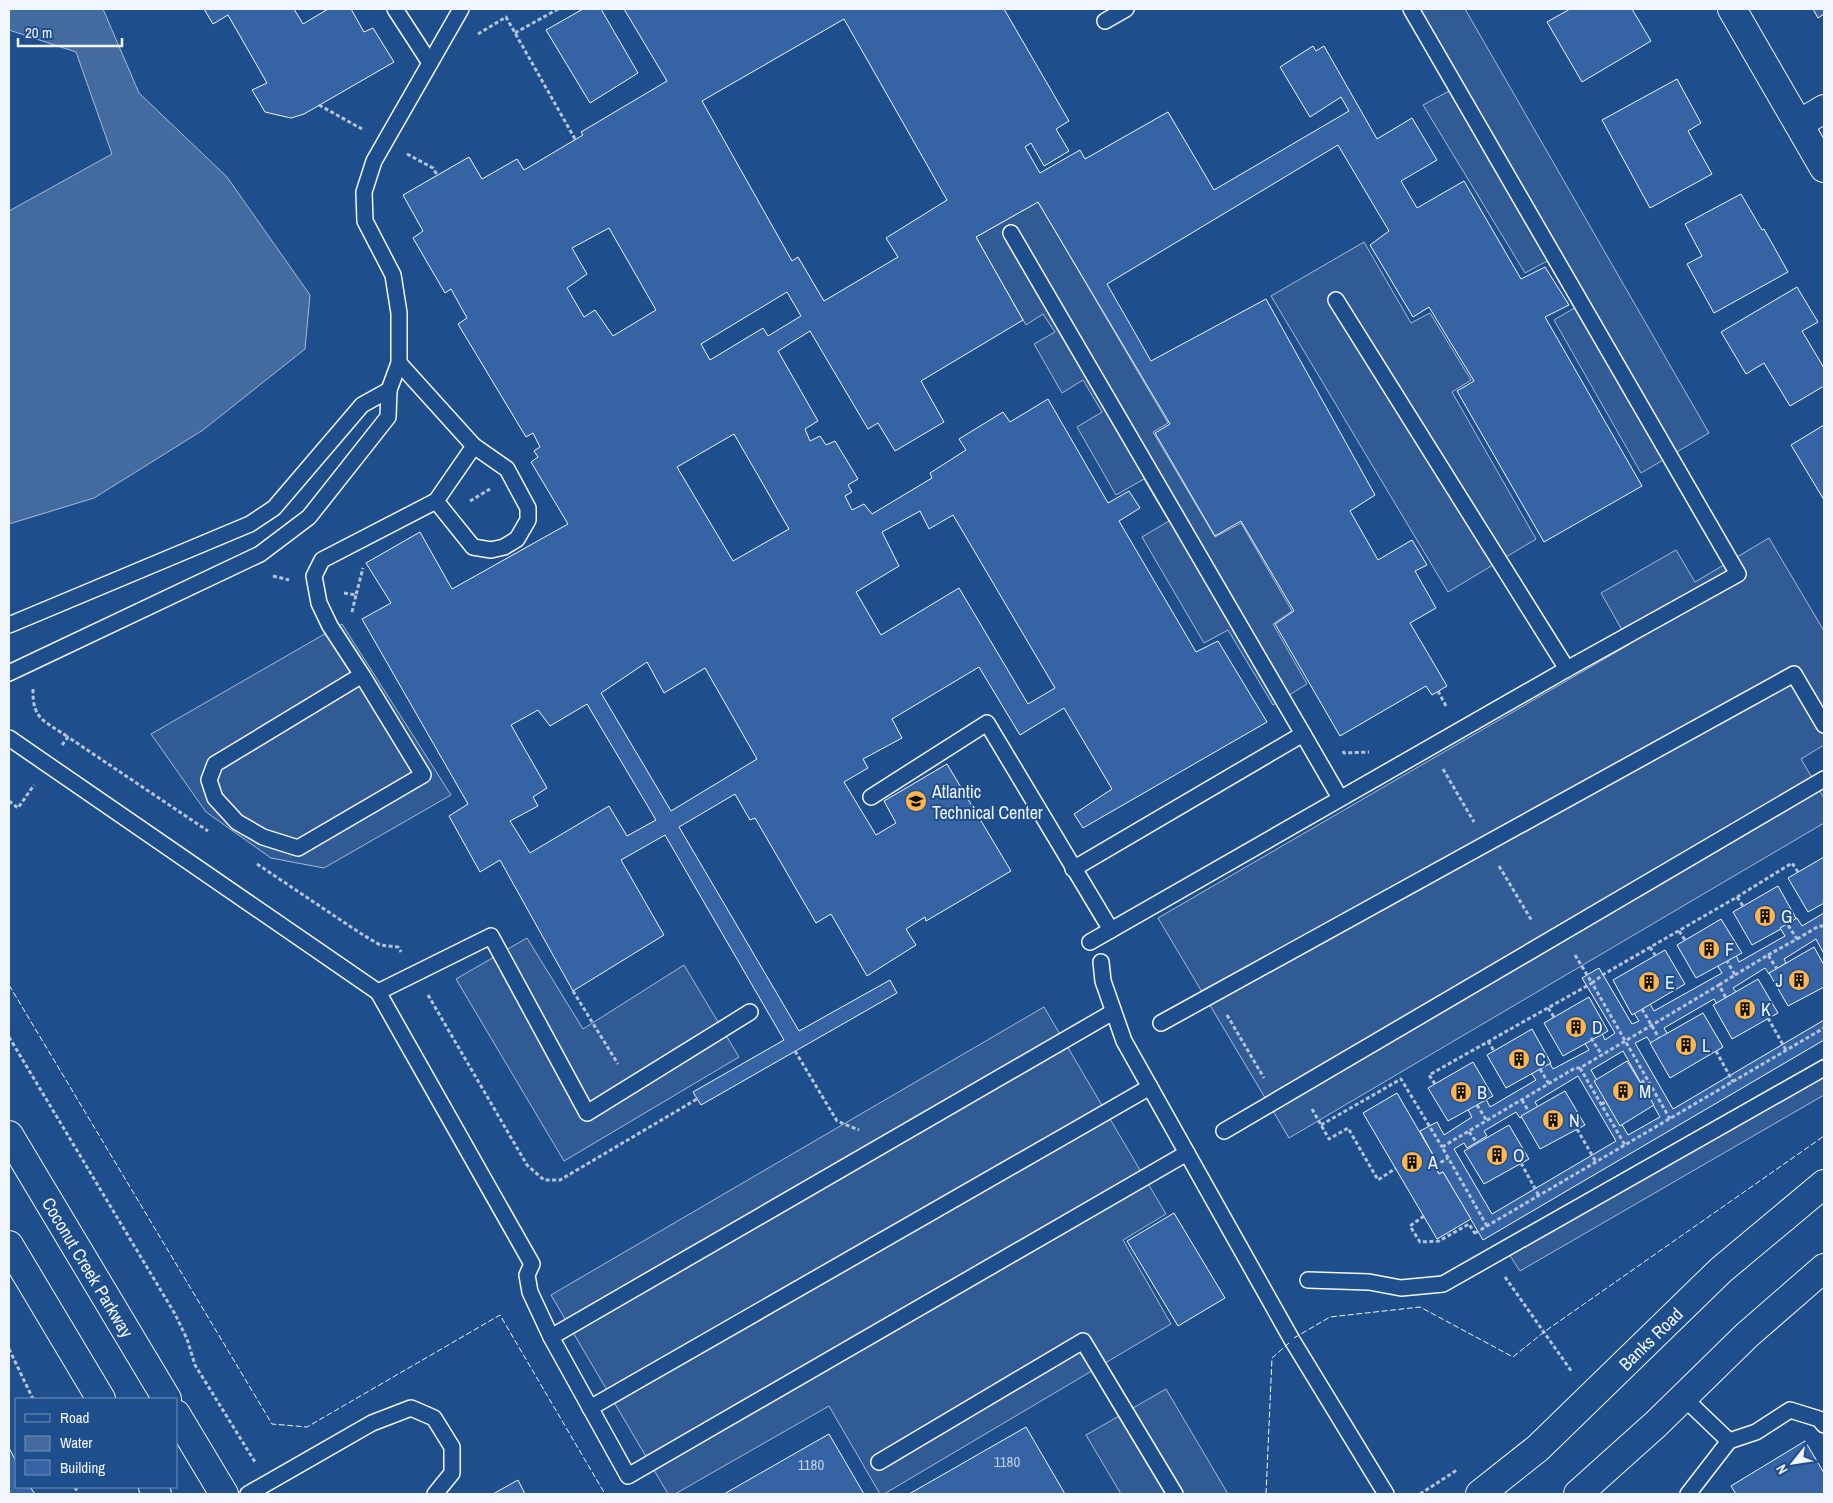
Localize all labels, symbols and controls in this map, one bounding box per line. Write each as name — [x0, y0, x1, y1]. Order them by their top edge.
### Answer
scale bar — [18, 15, 121, 47]
text: 20 m — [25, 22, 52, 43]
place label: Atlantic Technical Center — [931, 779, 1043, 825]
school or university icon: Atlantic Technical Center — [904, 789, 928, 813]
building icon: G — [1753, 904, 1777, 928]
place label: G — [1781, 904, 1792, 929]
building icon: F — [1697, 937, 1721, 961]
place label: F — [1725, 937, 1734, 962]
place label: J — [1776, 968, 1783, 993]
building icon: J — [1787, 968, 1811, 992]
building icon: E — [1637, 970, 1661, 994]
place label: E — [1665, 970, 1675, 995]
building icon: K — [1733, 997, 1757, 1021]
place label: K — [1761, 997, 1771, 1022]
building icon: D — [1564, 1015, 1588, 1039]
place label: D — [1592, 1015, 1603, 1040]
building icon: L — [1674, 1033, 1698, 1057]
place label: L — [1702, 1033, 1710, 1058]
building icon: C — [1507, 1047, 1531, 1071]
place label: C — [1535, 1047, 1546, 1072]
building icon: M — [1611, 1079, 1635, 1103]
place label: M — [1639, 1079, 1651, 1104]
building icon: B — [1449, 1080, 1473, 1104]
place label: B — [1477, 1080, 1487, 1105]
building icon: N — [1541, 1108, 1565, 1132]
place label: N — [1569, 1108, 1580, 1133]
building icon: O — [1485, 1143, 1509, 1167]
place label: O — [1513, 1143, 1524, 1168]
building icon: A — [1400, 1150, 1424, 1174]
place label: A — [1427, 1150, 1438, 1175]
street label: Coconut Creek Parkway — [36, 1192, 140, 1342]
street label: Banks Road — [1613, 1302, 1688, 1376]
legend — [15, 1398, 178, 1488]
text: Road — [60, 1407, 89, 1428]
text: Water — [60, 1432, 92, 1453]
north arrow — [1768, 1438, 1818, 1488]
house number: 1180 — [994, 1451, 1020, 1472]
house number: 1180 — [798, 1454, 824, 1475]
text: Building — [60, 1457, 105, 1478]
text: N — [1772, 1461, 1792, 1478]

